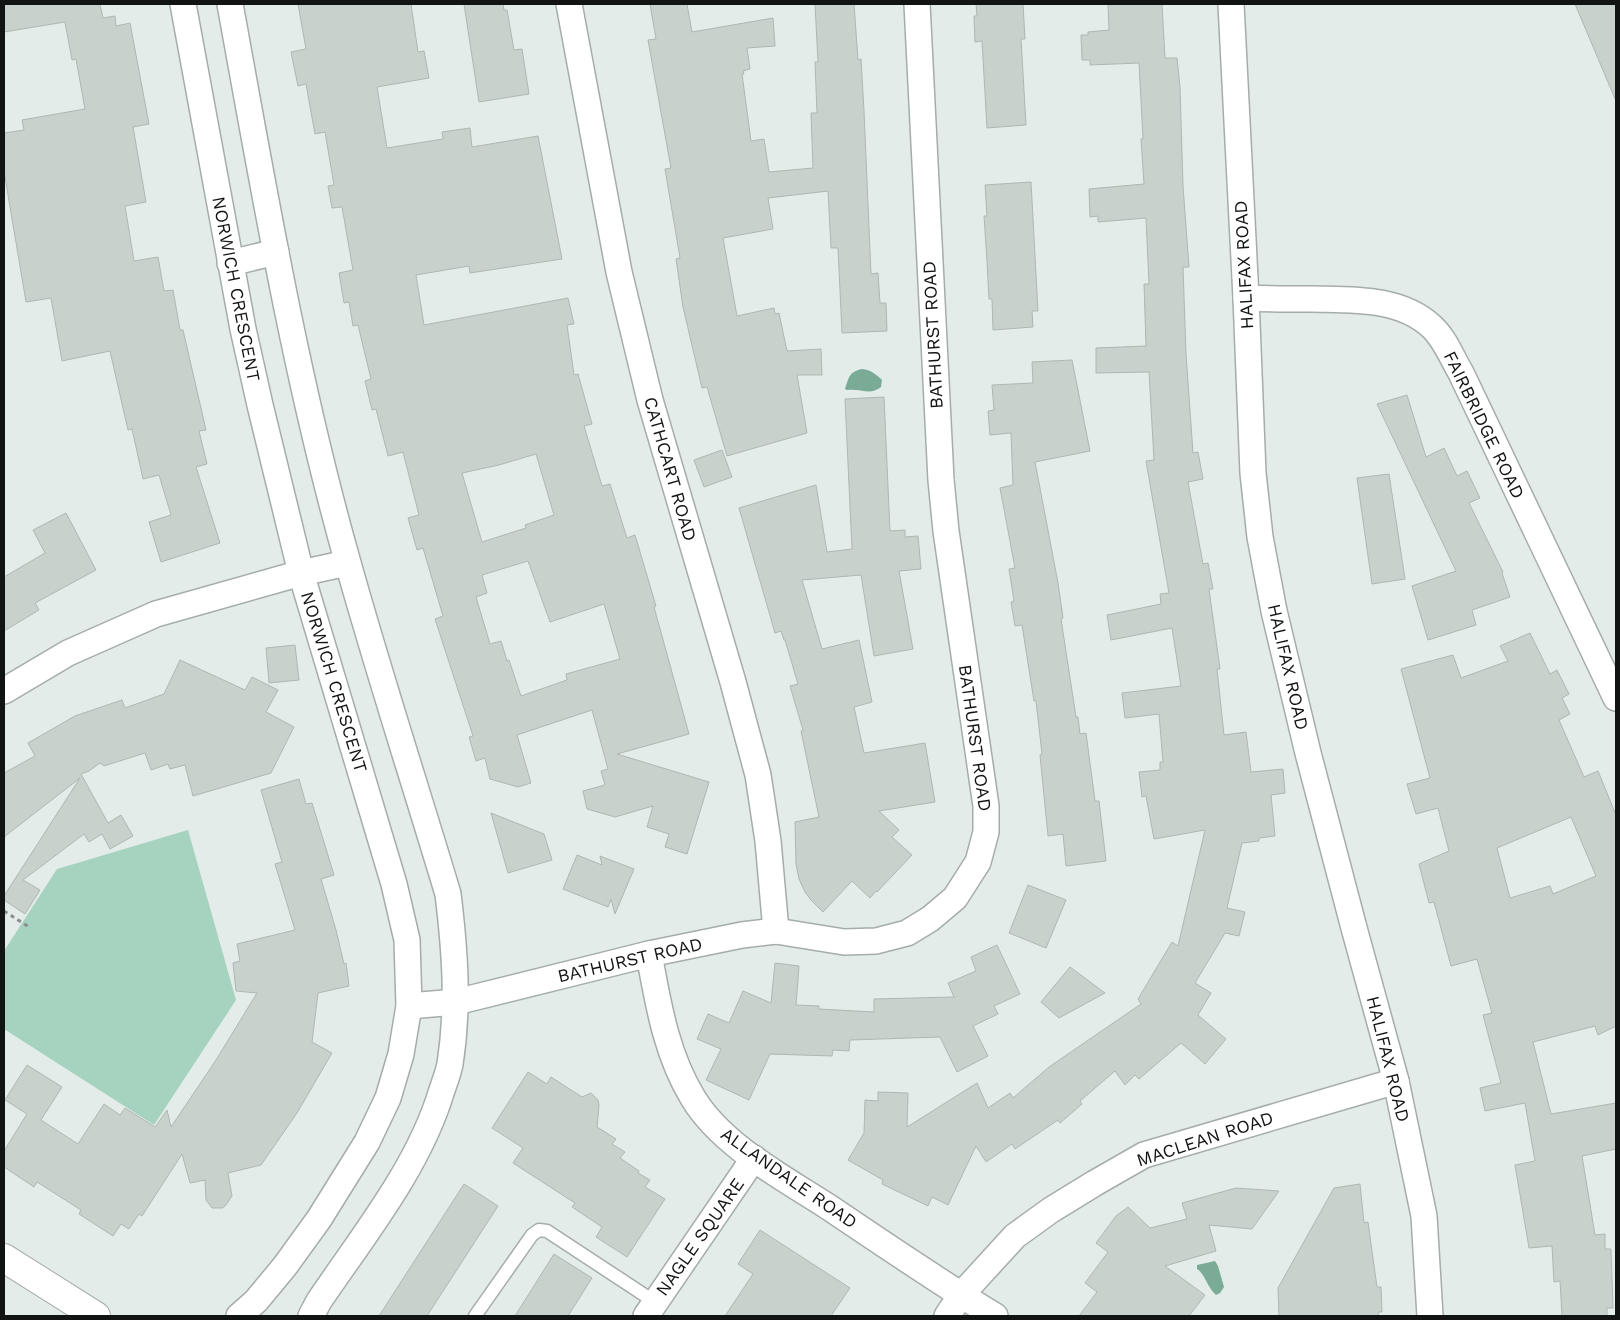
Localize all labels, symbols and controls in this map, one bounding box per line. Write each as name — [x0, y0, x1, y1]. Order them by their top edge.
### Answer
street label: NORWICH CRESCENT — [208, 195, 265, 383]
street label: HALIFAX ROAD — [1230, 200, 1257, 330]
street label: BATHURST ROAD — [918, 261, 947, 409]
street label: FAIRBRIDGE ROAD — [1440, 348, 1529, 502]
street label: CATHCART ROAD — [640, 394, 701, 543]
street label: NORWICH CRESCENT — [297, 589, 372, 775]
street label: HALIFAX ROAD — [1264, 602, 1313, 732]
street label: BATHURST ROAD — [955, 663, 996, 813]
street label: BATHURST ROAD — [555, 933, 704, 986]
street label: HALIFAX ROAD — [1363, 994, 1414, 1124]
street label: MACLEAN ROAD — [1134, 1107, 1276, 1171]
street label: ALLANDALE ROAD — [717, 1123, 861, 1232]
street label: NAGLE SQUARE — [651, 1174, 748, 1300]

